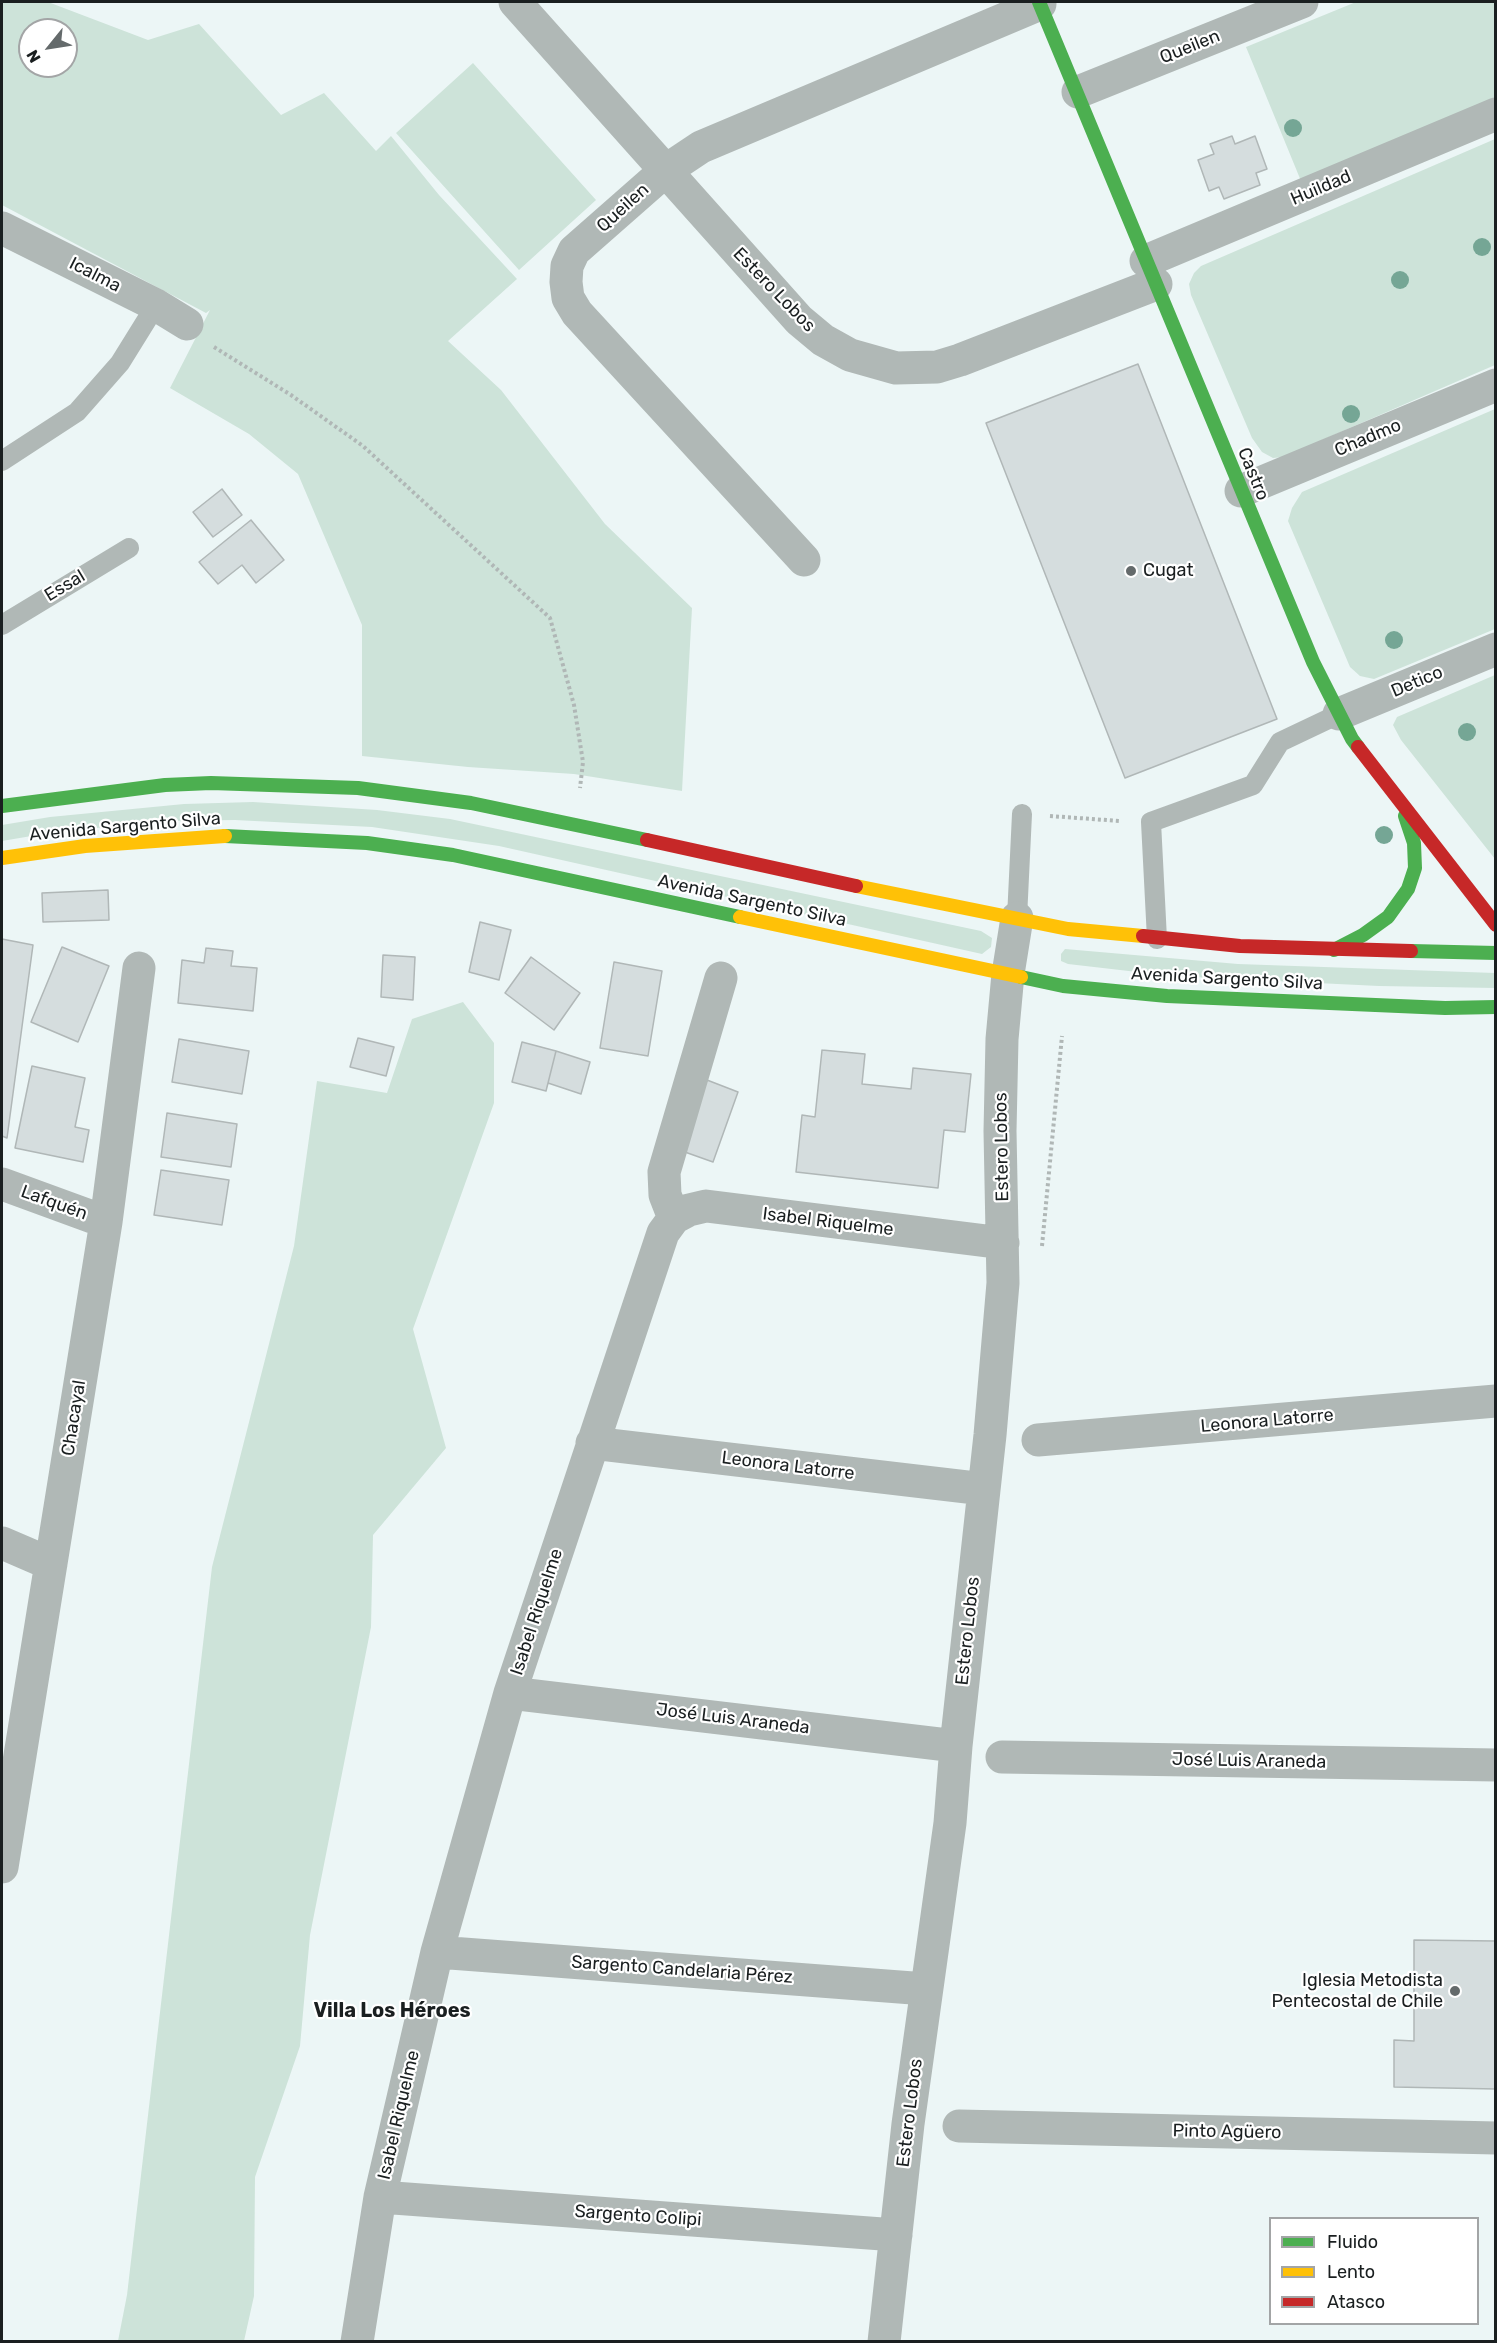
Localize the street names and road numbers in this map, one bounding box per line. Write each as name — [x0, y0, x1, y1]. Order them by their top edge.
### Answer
street label: Queilen — [1157, 25, 1223, 69]
street label: Huildad — [1287, 166, 1355, 210]
street label: Queilen — [592, 179, 654, 237]
street label: Estero Lobos — [728, 243, 820, 337]
street label: Icalma — [66, 253, 124, 297]
street label: Chadmo — [1332, 414, 1404, 462]
street label: Castro — [1233, 444, 1273, 504]
street label: Essal — [41, 566, 89, 606]
street label: Detico — [1388, 661, 1446, 703]
street label: Avenida Sargento Silva — [28, 808, 222, 846]
street label: Avenida Sargento Silva — [656, 870, 848, 932]
street label: Avenida Sargento Silva — [1130, 963, 1324, 995]
street label: Estero Lobos — [990, 1092, 1014, 1202]
street label: Lafquén — [18, 1181, 90, 1225]
street label: Isabel Riquelme — [761, 1203, 895, 1241]
street label: Chacayal — [57, 1379, 91, 1457]
street label: Leonora Latorre — [1200, 1404, 1334, 1438]
street label: Leonora Latorre — [720, 1447, 856, 1485]
street label: Isabel Riquelme — [506, 1546, 568, 1678]
street label: Estero Lobos — [952, 1576, 984, 1686]
street label: José Luis Araneda — [655, 1699, 811, 1739]
street label: José Luis Araneda — [1172, 1749, 1326, 1773]
street label: Sargento Candelaria Pérez — [570, 1951, 794, 1989]
street label: Isabel Riquelme — [374, 2048, 424, 2182]
street label: Estero Lobos — [893, 2058, 927, 2168]
street label: Pinto Agüero — [1172, 2120, 1282, 2144]
street label: Sargento Colipi — [574, 2201, 702, 2231]

